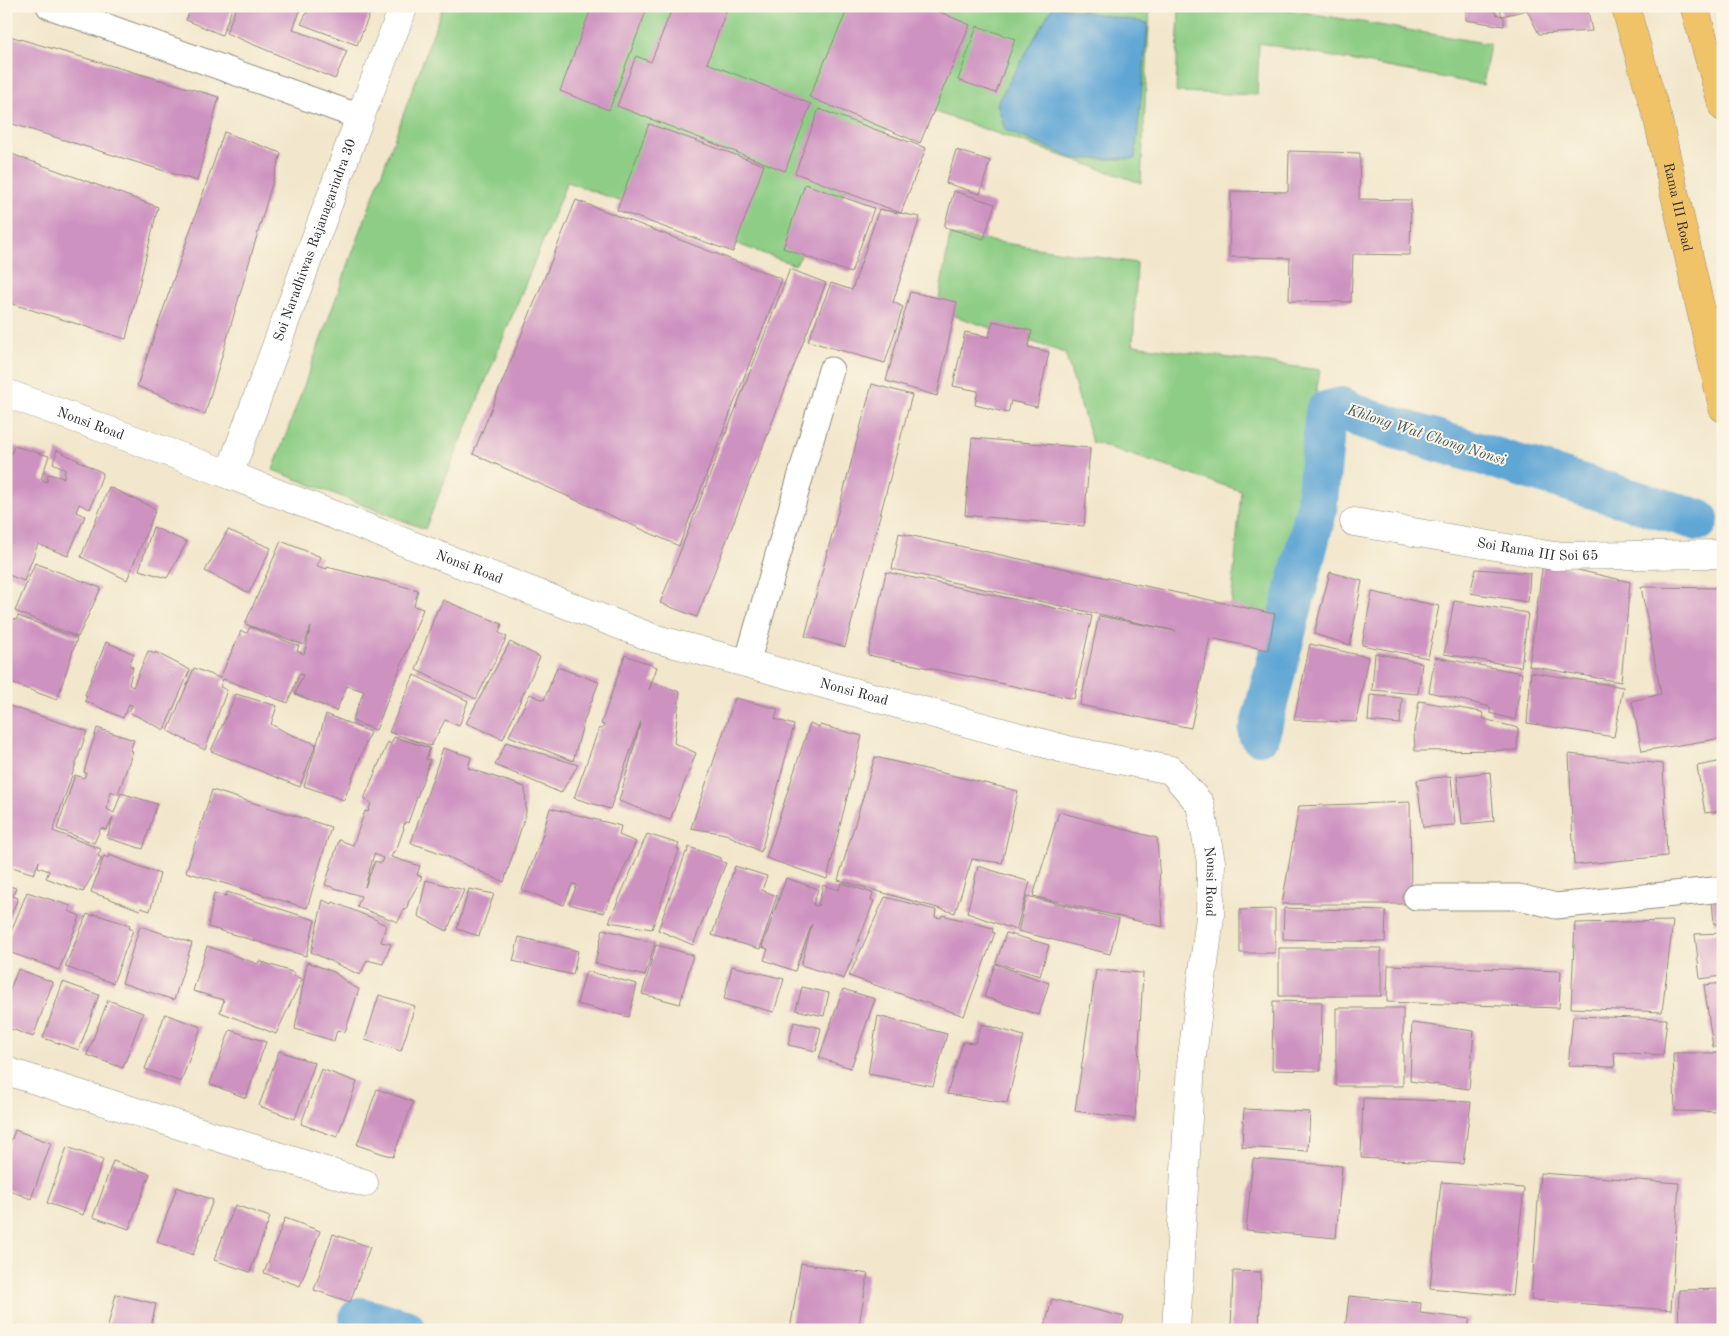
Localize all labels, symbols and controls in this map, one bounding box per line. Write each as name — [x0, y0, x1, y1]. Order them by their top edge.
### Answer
street label: Soi Naradhiwas Rajanagarindra 30 — [272, 137, 358, 343]
street label: Rama III Road — [1661, 161, 1694, 253]
water label: Khlong Wat Chong Nonsi — [1344, 403, 1507, 469]
street label: Nonsi Road — [55, 405, 126, 442]
street label: Soi Rama III Soi 65 — [1476, 536, 1598, 563]
street label: Nonsi Road — [434, 548, 505, 586]
street label: Nonsi Road — [818, 676, 890, 708]
street label: Nonsi Road — [1201, 845, 1218, 917]

